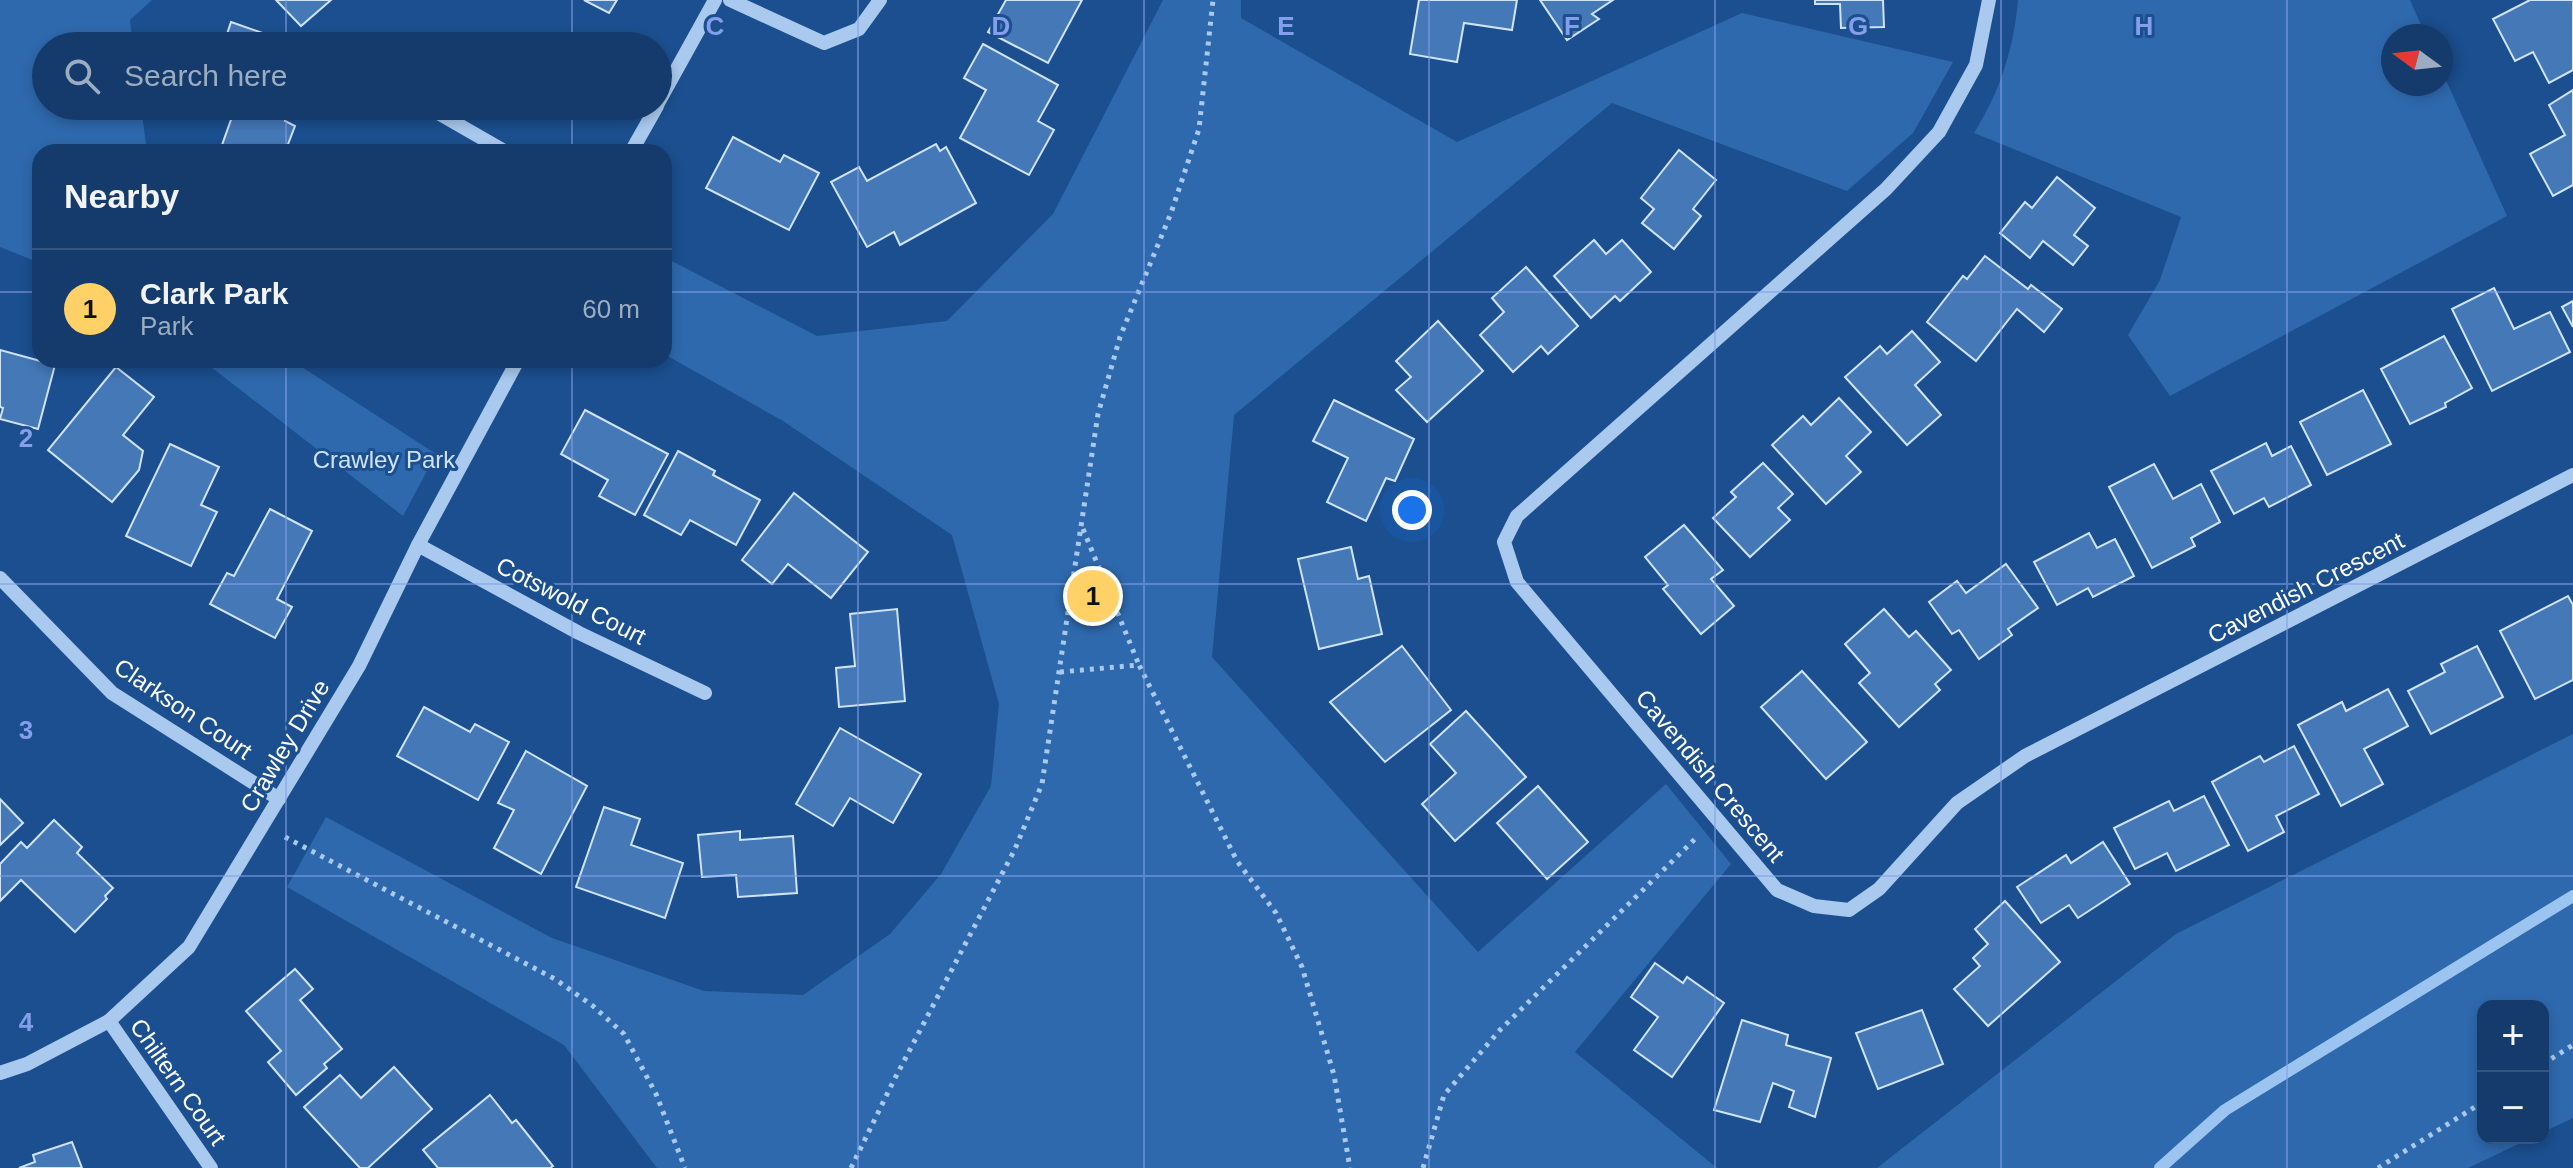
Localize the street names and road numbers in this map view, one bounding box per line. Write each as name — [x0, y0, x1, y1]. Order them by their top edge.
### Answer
street label: Cavendish Crescent — [2203, 526, 2408, 649]
street label: Cotswold Court — [492, 551, 651, 650]
street label: Clarkson Court — [109, 653, 257, 765]
street label: Crawley Drive — [235, 675, 335, 817]
street label: Cavendish Crescent — [1631, 684, 1790, 867]
street label: Chiltern Court — [125, 1013, 232, 1150]

